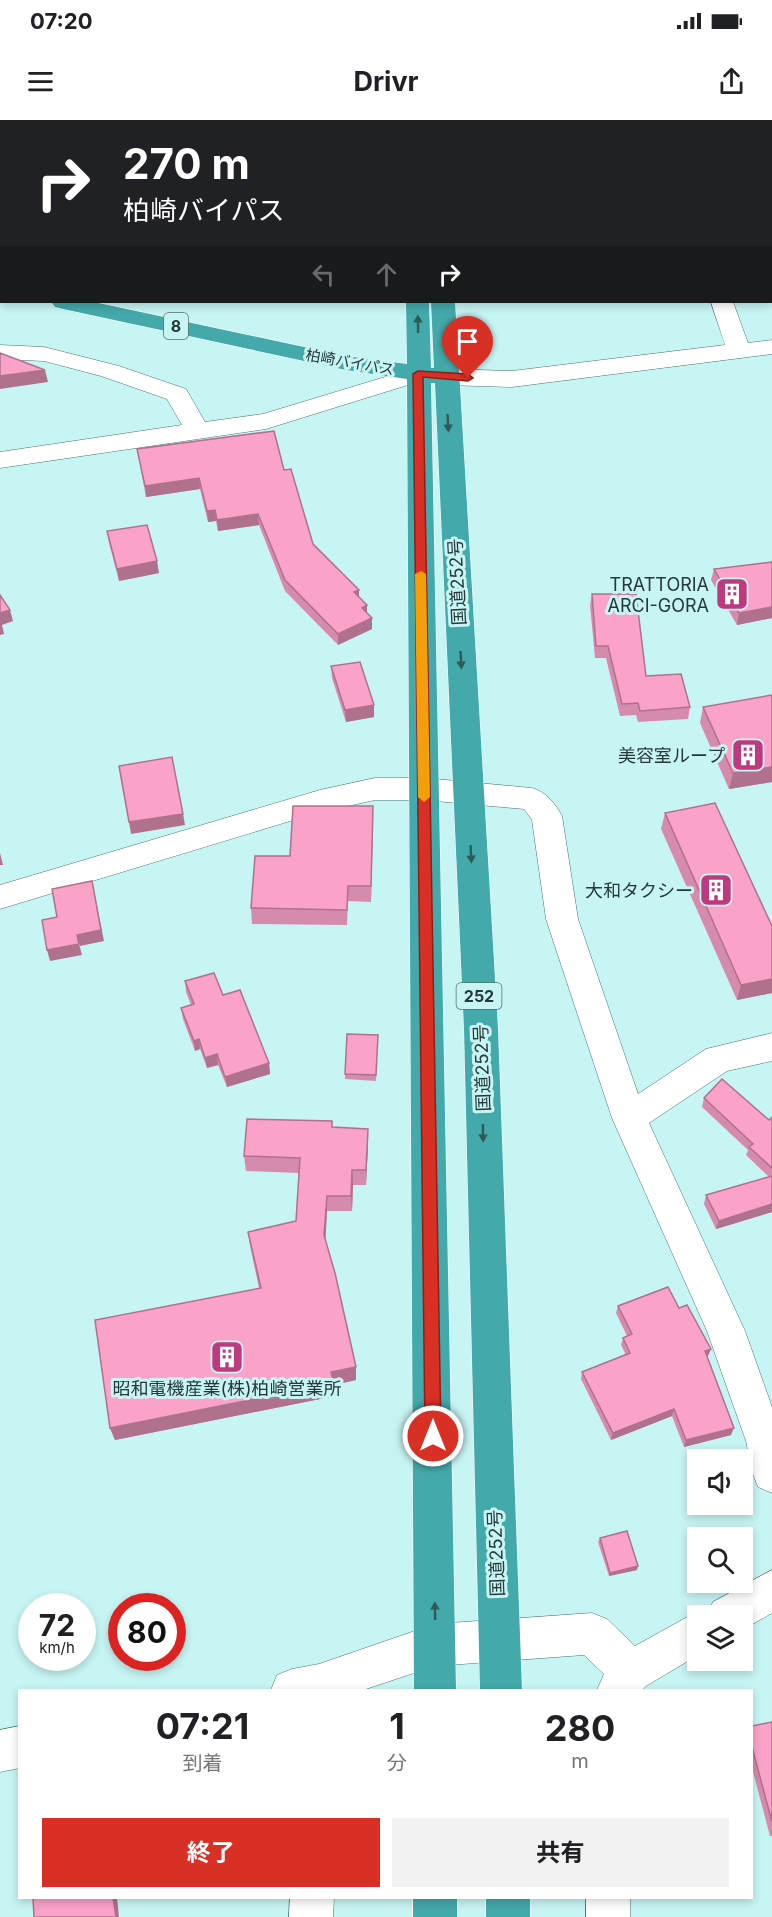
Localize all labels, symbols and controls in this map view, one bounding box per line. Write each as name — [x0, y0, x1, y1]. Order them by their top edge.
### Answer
text: 07:20 — [30, 8, 93, 34]
icon: menu — [24, 65, 57, 98]
text: Drivr — [353, 65, 419, 98]
icon: share — [715, 65, 748, 98]
text: 270 m — [123, 138, 250, 189]
icon: right — [24, 144, 102, 222]
text: 柏崎バイパス — [123, 194, 284, 227]
icon: left — [307, 258, 340, 291]
icon: ahead — [370, 258, 403, 291]
icon: right — [433, 258, 466, 291]
road number: 8 — [164, 313, 188, 339]
one-way arrow — [413, 315, 423, 334]
pin — [442, 316, 493, 378]
icon: arrive — [451, 325, 484, 358]
street label: 柏崎バイパス — [304, 345, 396, 379]
one-way arrow — [444, 413, 453, 432]
street label: 国道252号 — [444, 538, 470, 626]
place label: TRATTORIA ARCI-GORA — [608, 574, 709, 616]
building icon: TRATTORIA ARCI-GORA — [714, 576, 750, 612]
one-way arrow — [456, 650, 466, 669]
building icon: 美容室ループ — [730, 737, 766, 773]
place label: 美容室ループ — [618, 745, 725, 766]
one-way arrow — [467, 845, 476, 864]
building icon: 大和タクシー — [698, 872, 734, 908]
place label: 大和タクシー — [585, 880, 693, 901]
road number: 252 — [456, 983, 502, 1009]
street label: 国道252号 — [470, 1024, 494, 1112]
one-way arrow — [479, 1123, 488, 1142]
building icon: 昭和電機産業(株)柏崎営業所 — [209, 1339, 245, 1375]
place label: 昭和電機産業(株)柏崎営業所 — [112, 1378, 342, 1399]
position arrow — [401, 1404, 465, 1468]
map controls — [687, 1449, 753, 1671]
button: sound — [687, 1449, 753, 1515]
street label: 国道252号 — [484, 1509, 508, 1597]
button: search — [687, 1527, 753, 1593]
speed limit sign: 80 — [108, 1593, 186, 1671]
one-way arrow — [430, 1602, 440, 1621]
button: layers — [687, 1605, 753, 1671]
text: 72 — [39, 1607, 75, 1643]
text: km/h — [39, 1638, 75, 1657]
text: 07:21 — [156, 1704, 249, 1748]
text: 1 — [389, 1704, 405, 1748]
text: 280 — [545, 1706, 615, 1750]
text: m — [571, 1749, 589, 1773]
text: 到着 — [183, 1751, 223, 1775]
text: 分 — [387, 1751, 407, 1775]
button: 終了 — [42, 1818, 380, 1887]
button: 共有 — [392, 1818, 729, 1887]

